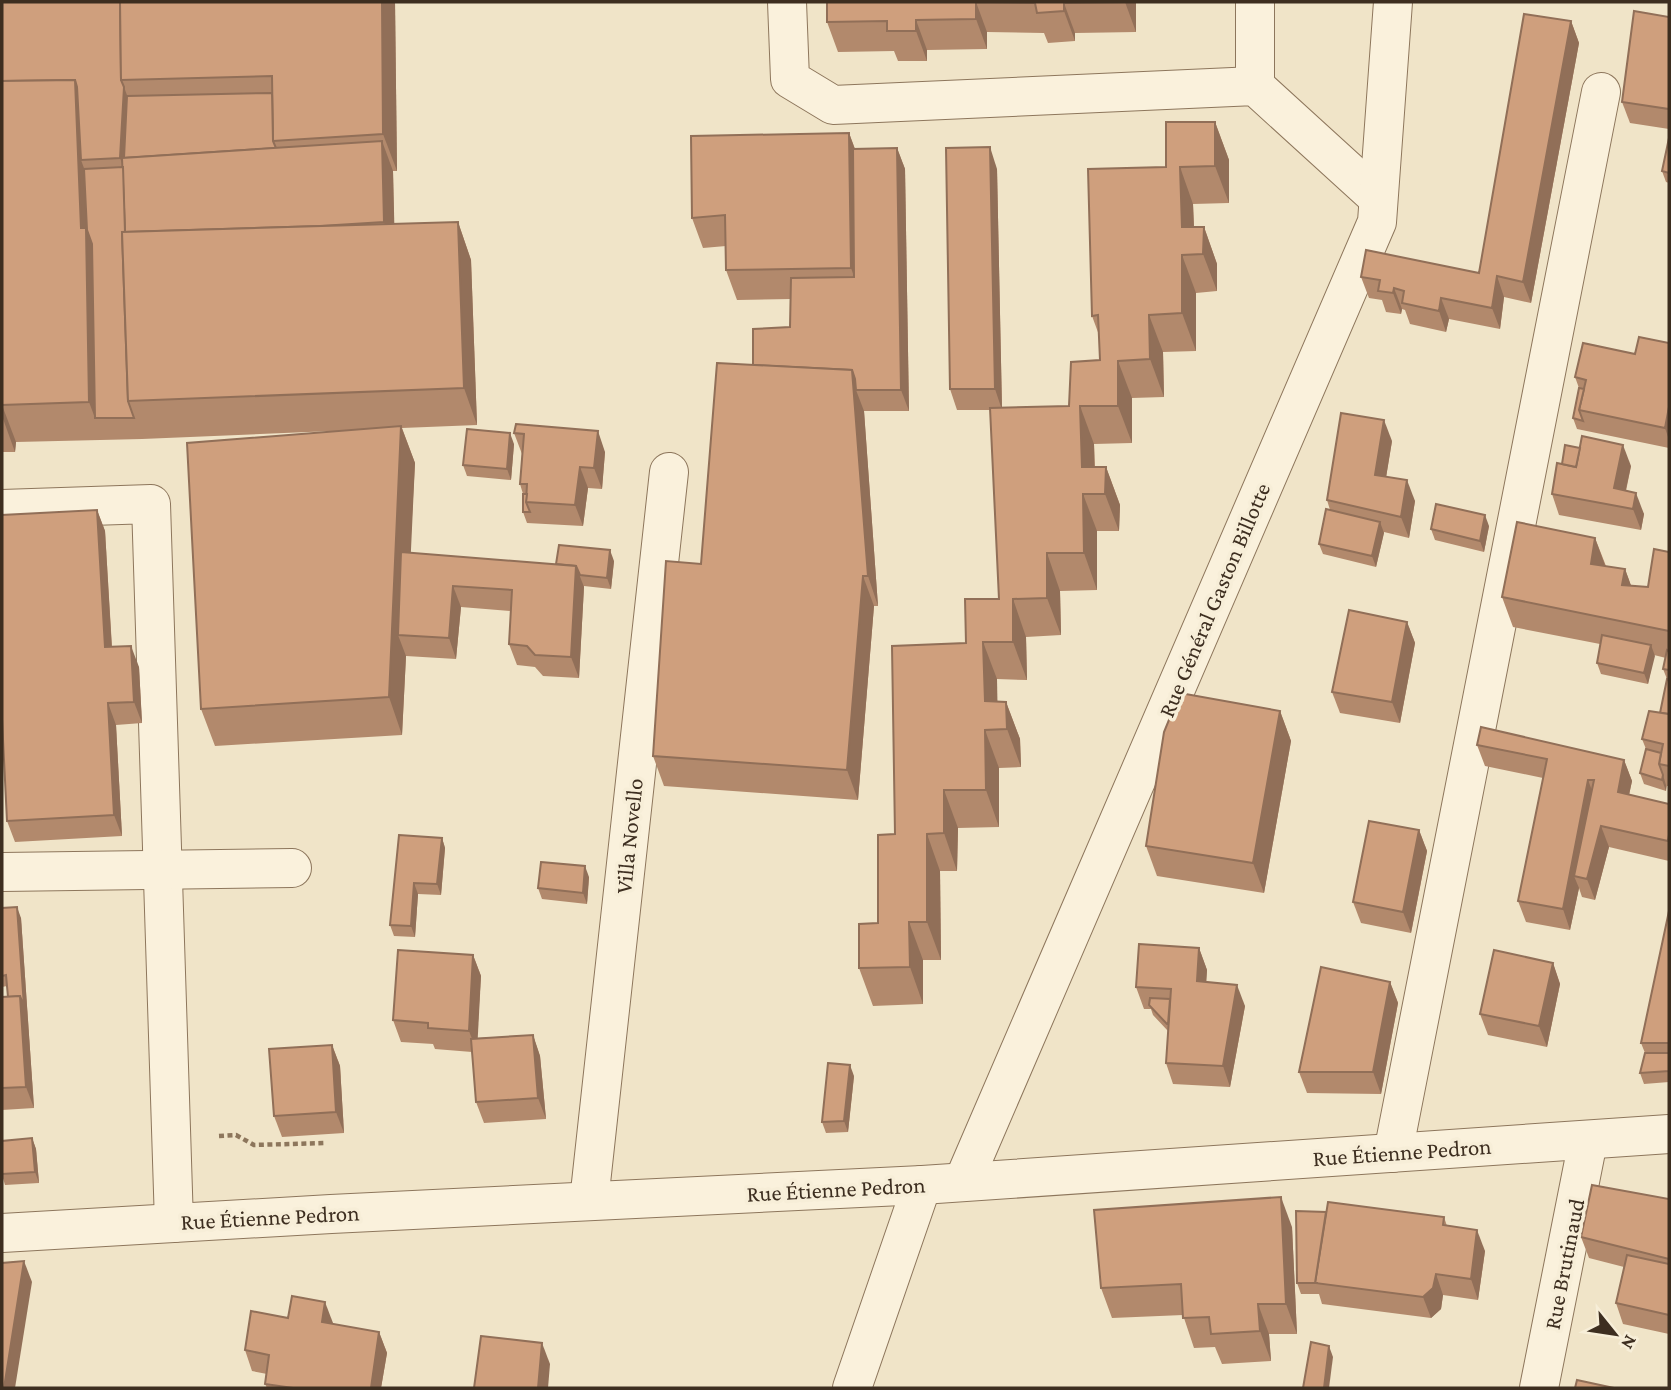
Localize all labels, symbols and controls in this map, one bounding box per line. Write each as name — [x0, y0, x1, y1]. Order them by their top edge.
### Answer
street label: Rue Général Gaston Billotte — [1153, 479, 1275, 721]
street label: Villa Novello — [610, 777, 648, 895]
street label: Rue Étienne Pedron — [1312, 1133, 1492, 1171]
street label: Rue Étienne Pedron — [746, 1171, 926, 1207]
street label: Rue Brutinaud — [1539, 1196, 1589, 1332]
street label: Rue Étienne Pedron — [180, 1199, 360, 1235]
north arrow — [1580, 1299, 1650, 1369]
text: N — [1617, 1331, 1642, 1353]

